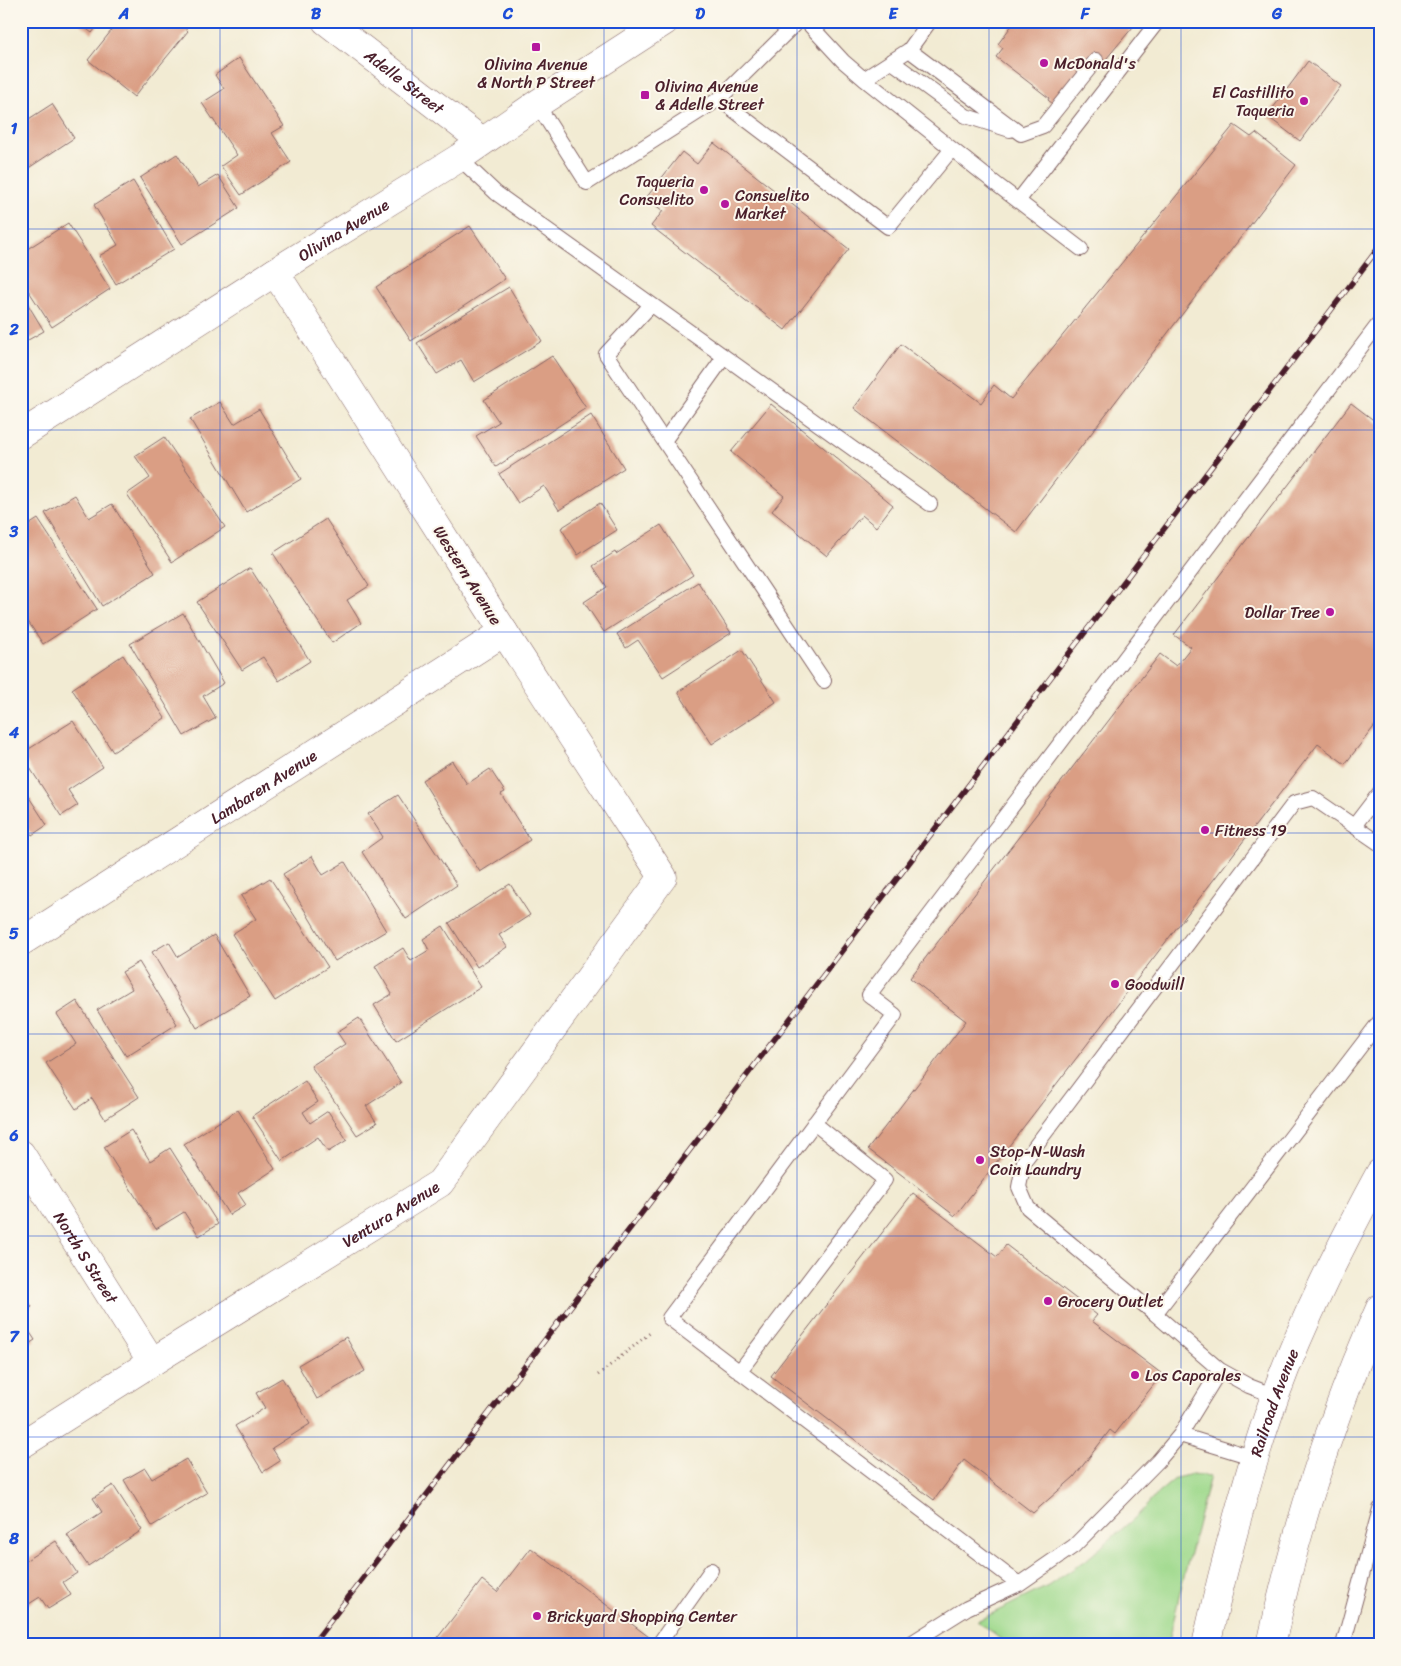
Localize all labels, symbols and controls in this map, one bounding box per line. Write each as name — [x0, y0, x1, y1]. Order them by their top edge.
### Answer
text: A — [118, 0, 129, 28]
text: B — [311, 0, 322, 28]
text: C — [502, 0, 514, 28]
text: D — [695, 0, 705, 28]
text: E — [889, 0, 899, 28]
text: F — [1080, 0, 1091, 28]
text: G — [1271, 0, 1283, 28]
street label: Adelle Street — [357, 41, 451, 122]
marker: Olivina Avenue & North P Street — [530, 41, 542, 53]
place label: McDonald's — [1054, 49, 1136, 78]
place label: Olivina Avenue & North P Street — [477, 50, 596, 97]
marker: McDonald's — [1038, 57, 1050, 69]
place label: Olivina Avenue & Adelle Street — [655, 72, 764, 119]
place label: El Castillito Taqueria — [1212, 78, 1295, 125]
marker: Olivina Avenue & Adelle Street — [639, 89, 651, 101]
marker: El Castillito Taqueria — [1298, 95, 1310, 107]
text: 1 — [11, 114, 18, 143]
place label: Taqueria Consuelito — [620, 167, 695, 214]
place label: Consuelito Market — [735, 181, 809, 228]
marker: Taqueria Consuelito — [698, 184, 710, 196]
street label: Olivina Avenue — [292, 191, 395, 270]
marker: Consuelito Market — [719, 198, 731, 210]
text: 2 — [8, 315, 19, 344]
text: 3 — [9, 517, 19, 546]
street label: Western Avenue — [425, 519, 510, 631]
place label: Dollar Tree — [1244, 598, 1320, 627]
marker: Dollar Tree — [1324, 606, 1336, 618]
text: 4 — [8, 718, 19, 747]
street label: Lambaren Avenue — [204, 741, 323, 832]
place label: Fitness 19 — [1215, 816, 1287, 845]
marker: Fitness 19 — [1199, 824, 1211, 836]
text: 5 — [9, 919, 19, 948]
place label: Goodwill — [1125, 970, 1185, 999]
marker: Goodwill — [1109, 978, 1121, 990]
text: 6 — [8, 1121, 19, 1150]
place label: Stop-N-Wash Coin Laundry — [990, 1137, 1085, 1184]
marker: Stop-N-Wash Coin Laundry — [974, 1154, 986, 1166]
street label: Ventura Avenue — [336, 1172, 446, 1256]
street label: North S Street — [45, 1206, 126, 1310]
place label: Grocery Outlet — [1058, 1287, 1164, 1316]
marker: Grocery Outlet — [1042, 1295, 1054, 1307]
text: 7 — [9, 1322, 20, 1351]
street label: Railroad Avenue — [1242, 1344, 1307, 1461]
place label: Los Caporales — [1145, 1361, 1242, 1390]
marker: Los Caporales — [1129, 1369, 1141, 1381]
text: 8 — [8, 1524, 19, 1553]
place label: Brickyard Shopping Center — [547, 1602, 738, 1631]
marker: Brickyard Shopping Center — [531, 1610, 543, 1622]

